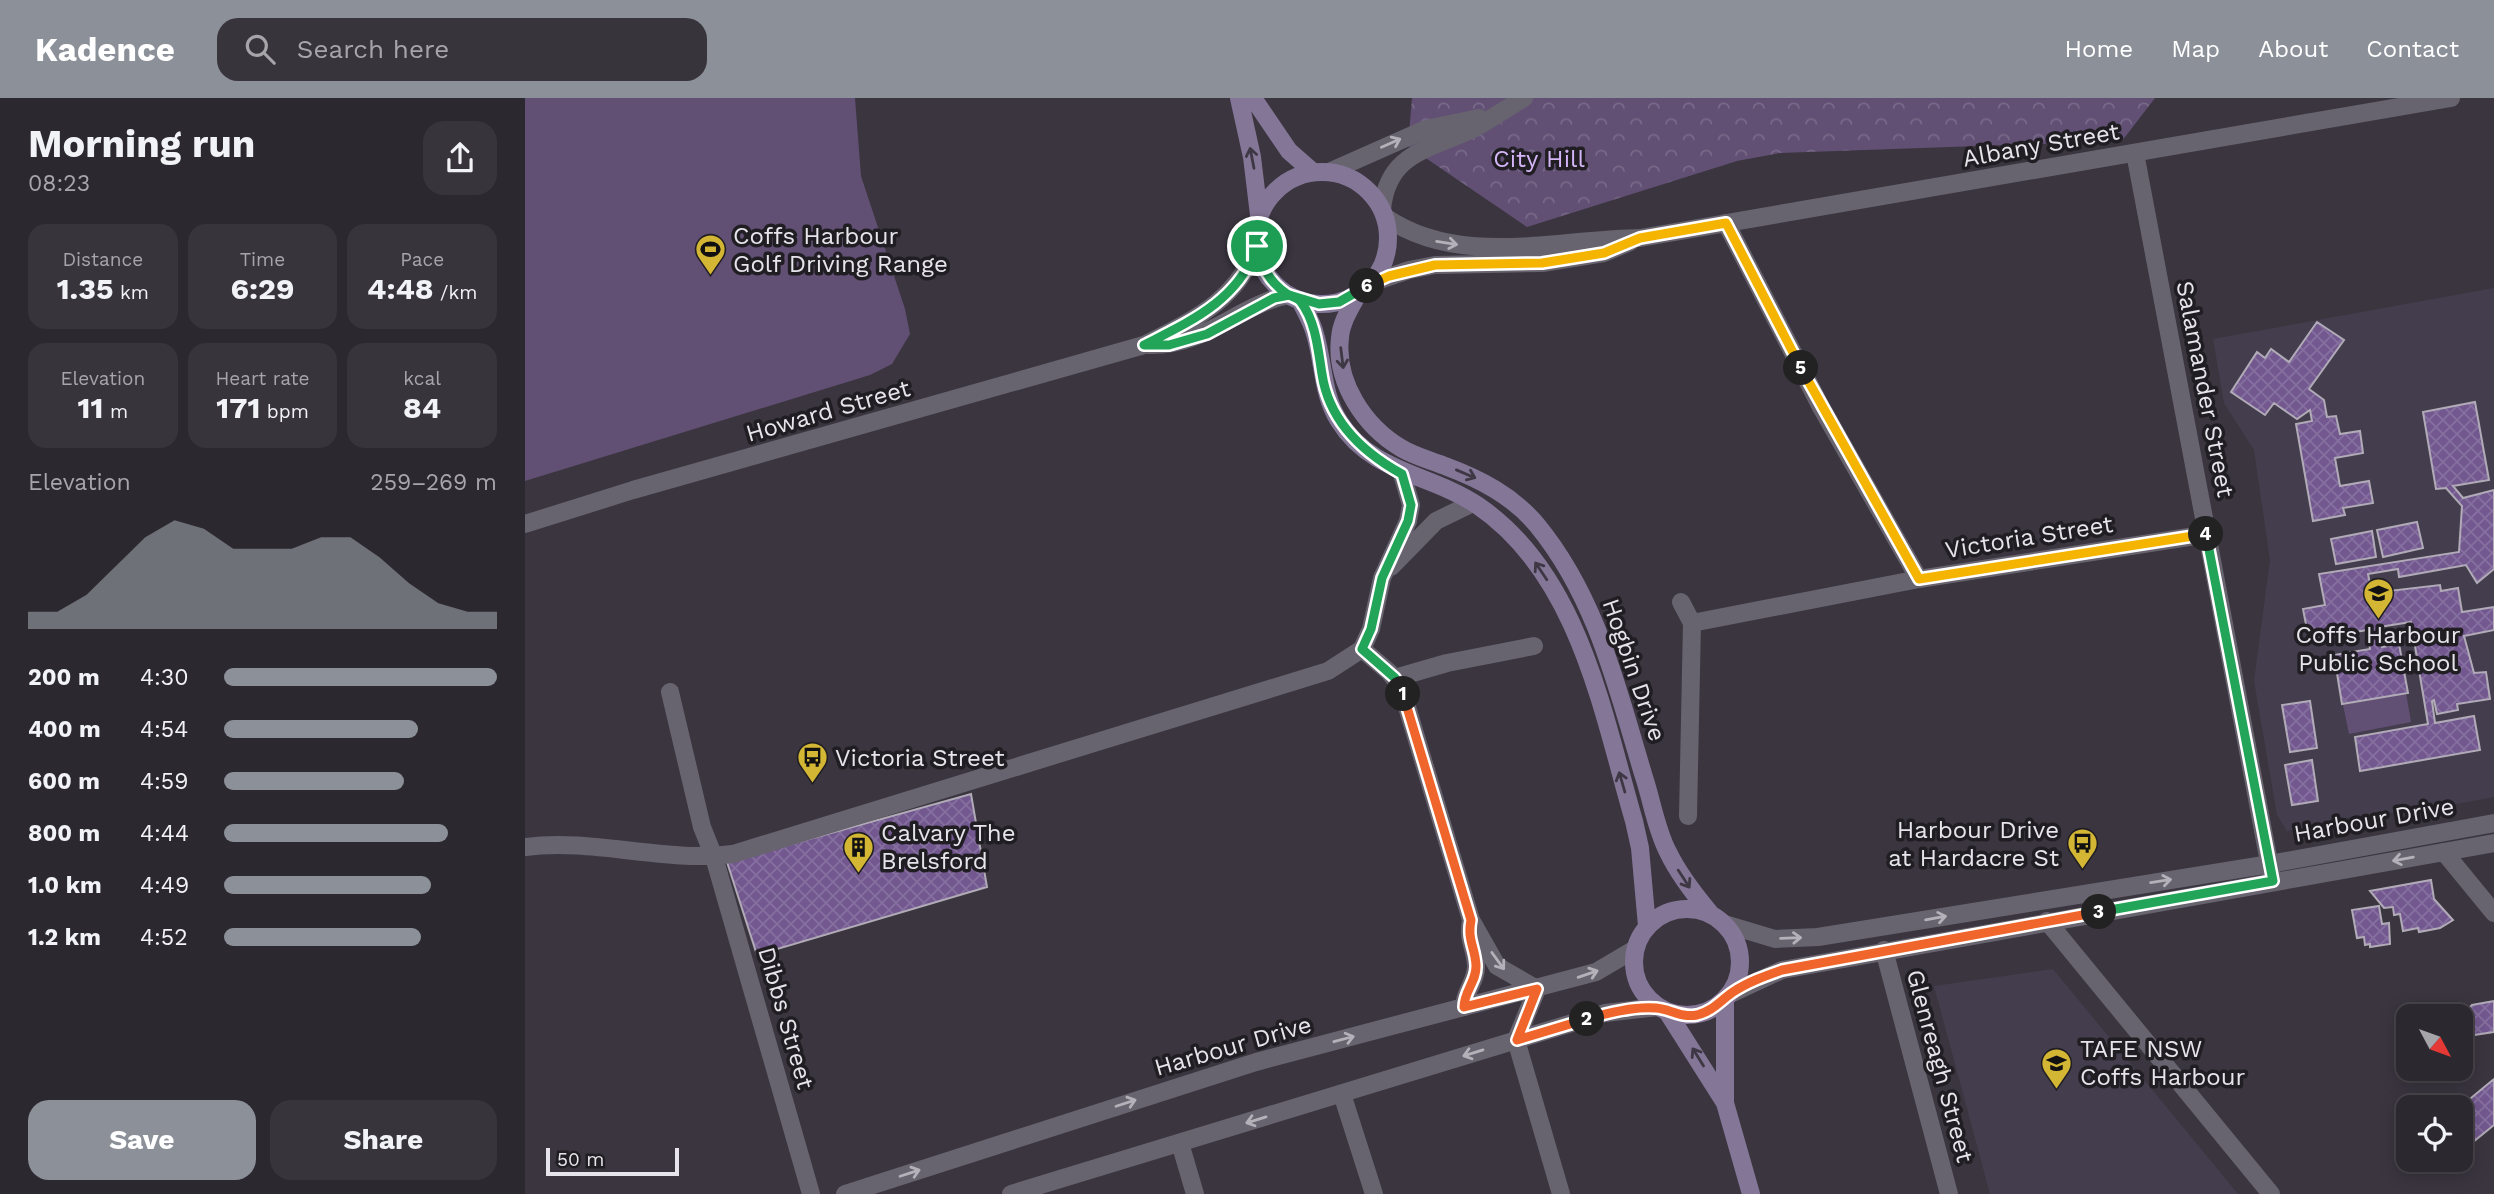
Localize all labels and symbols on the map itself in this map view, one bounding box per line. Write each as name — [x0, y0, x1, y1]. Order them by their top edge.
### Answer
street label: Albany Street — [1960, 117, 2122, 173]
one-way arrow — [1379, 136, 1401, 149]
park label: City Hill — [1493, 145, 1585, 173]
one-way arrow — [1244, 147, 1258, 170]
pin — [1227, 216, 1287, 276]
place label: Coffs Harbour Golf Driving Range — [733, 222, 948, 278]
sports icon: Coffs Harbour Golf Driving Range — [693, 233, 727, 277]
one-way arrow — [1436, 236, 1458, 249]
pin: 6 — [1349, 268, 1385, 304]
street label: Salamander Street — [2170, 279, 2240, 499]
one-way arrow — [1335, 346, 1348, 369]
pin: 5 — [1783, 350, 1819, 386]
street label: Howard Street — [743, 374, 913, 448]
one-way arrow — [1455, 469, 1476, 482]
street label: Victoria Street — [1943, 510, 2115, 564]
pin: 4 — [2189, 516, 2223, 551]
one-way arrow — [1534, 561, 1548, 581]
school or university icon: Coffs Harbour Public School — [2361, 576, 2395, 620]
street label: Hogbin Drive — [1597, 595, 1671, 745]
place label: Coffs Harbour Public School — [2295, 621, 2461, 677]
pin: 1 — [1385, 676, 1421, 712]
bus stop icon: Victoria Street — [795, 741, 829, 785]
place label: Victoria Street — [835, 744, 1004, 772]
one-way arrow — [1615, 771, 1628, 793]
street label: Harbour Drive — [2292, 792, 2456, 848]
place label: Harbour Drive at Hardacre St — [1888, 816, 2059, 872]
place label: Calvary The Brelsford — [881, 819, 1016, 875]
bus stop icon: Harbour Drive at Hardacre St — [2065, 827, 2099, 871]
building icon: Calvary The Brelsford — [841, 830, 875, 874]
one-way arrow — [2392, 853, 2415, 866]
one-way arrow — [1676, 869, 1691, 888]
one-way arrow — [2149, 874, 2172, 887]
pin: 3 — [2081, 894, 2117, 930]
one-way arrow — [1925, 911, 1947, 924]
one-way arrow — [1779, 932, 1802, 945]
street label: Dibbs Street — [752, 944, 820, 1092]
one-way arrow — [1491, 951, 1505, 970]
one-way arrow — [1576, 967, 1598, 979]
street label: Glenreagh Street — [1901, 967, 1979, 1165]
pin: 2 — [1569, 1002, 1605, 1037]
north arrow — [2396, 1004, 2473, 1082]
street label: Harbour Drive — [1151, 1010, 1315, 1082]
one-way arrow — [1332, 1032, 1355, 1045]
place label: TAFE NSW Coffs Harbour — [2080, 1035, 2245, 1091]
school or university icon: TAFE NSW Coffs Harbour — [2040, 1046, 2074, 1090]
one-way arrow — [1462, 1048, 1484, 1061]
one-way arrow — [1690, 1048, 1705, 1067]
one-way arrow — [1115, 1096, 1137, 1109]
one-way arrow — [1245, 1114, 1267, 1127]
scale bar — [546, 1145, 679, 1177]
one-way arrow — [898, 1166, 920, 1178]

